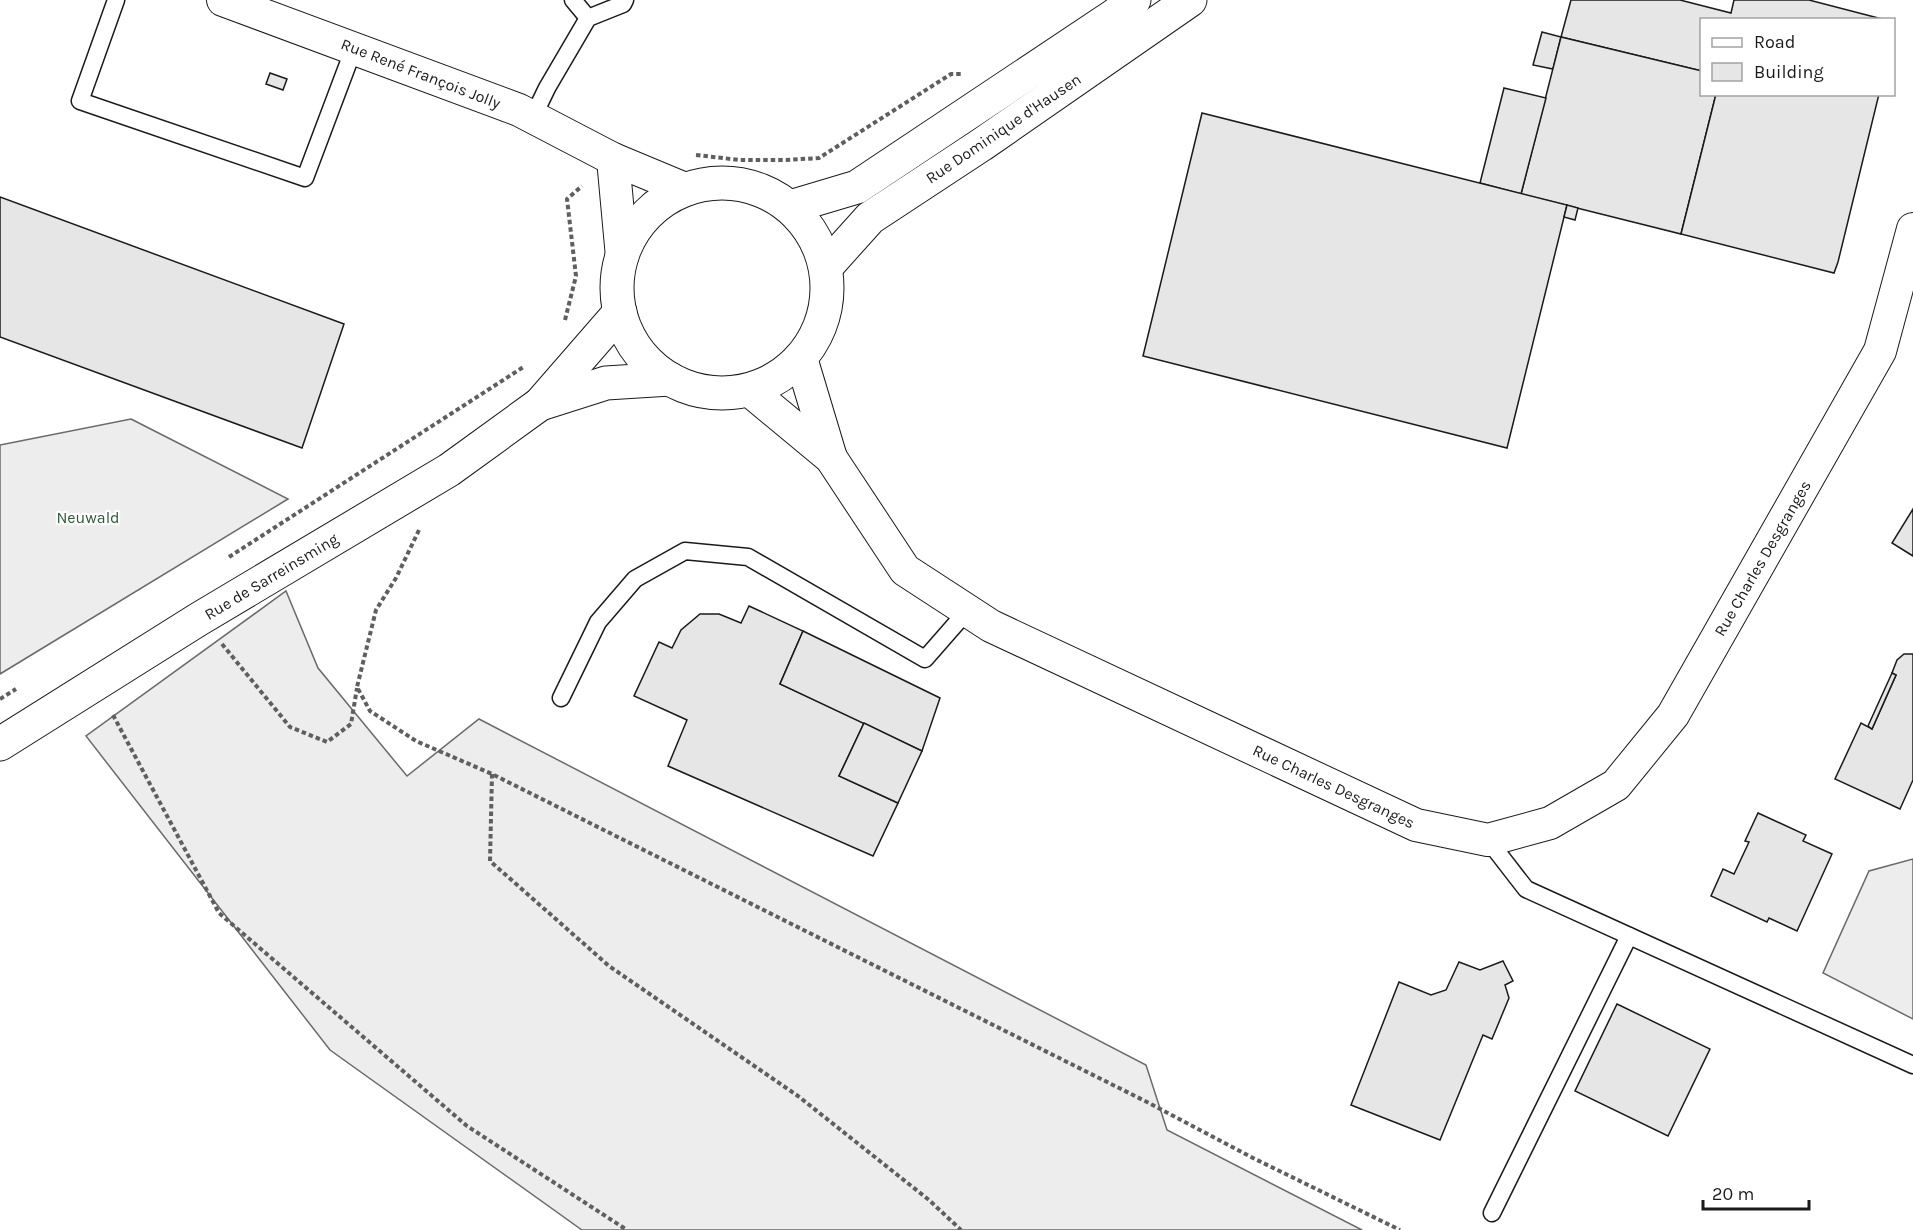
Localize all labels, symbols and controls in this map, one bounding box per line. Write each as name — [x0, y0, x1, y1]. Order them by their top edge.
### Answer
legend — [1700, 18, 1895, 96]
text: Road — [1754, 31, 1795, 53]
street label: Rue René François Jolly — [338, 34, 504, 113]
text: Building — [1754, 61, 1824, 83]
street label: Rue Dominique d'Hausen — [922, 69, 1085, 188]
street label: Rue Charles Desgranges — [1710, 477, 1815, 639]
park label: Neuwald — [56, 508, 120, 527]
street label: Rue de Sarreinsming — [201, 529, 342, 624]
street label: Rue Charles Desgranges — [1250, 741, 1418, 832]
scale bar — [1703, 1173, 1810, 1211]
text: 20 m — [1712, 1183, 1754, 1205]

